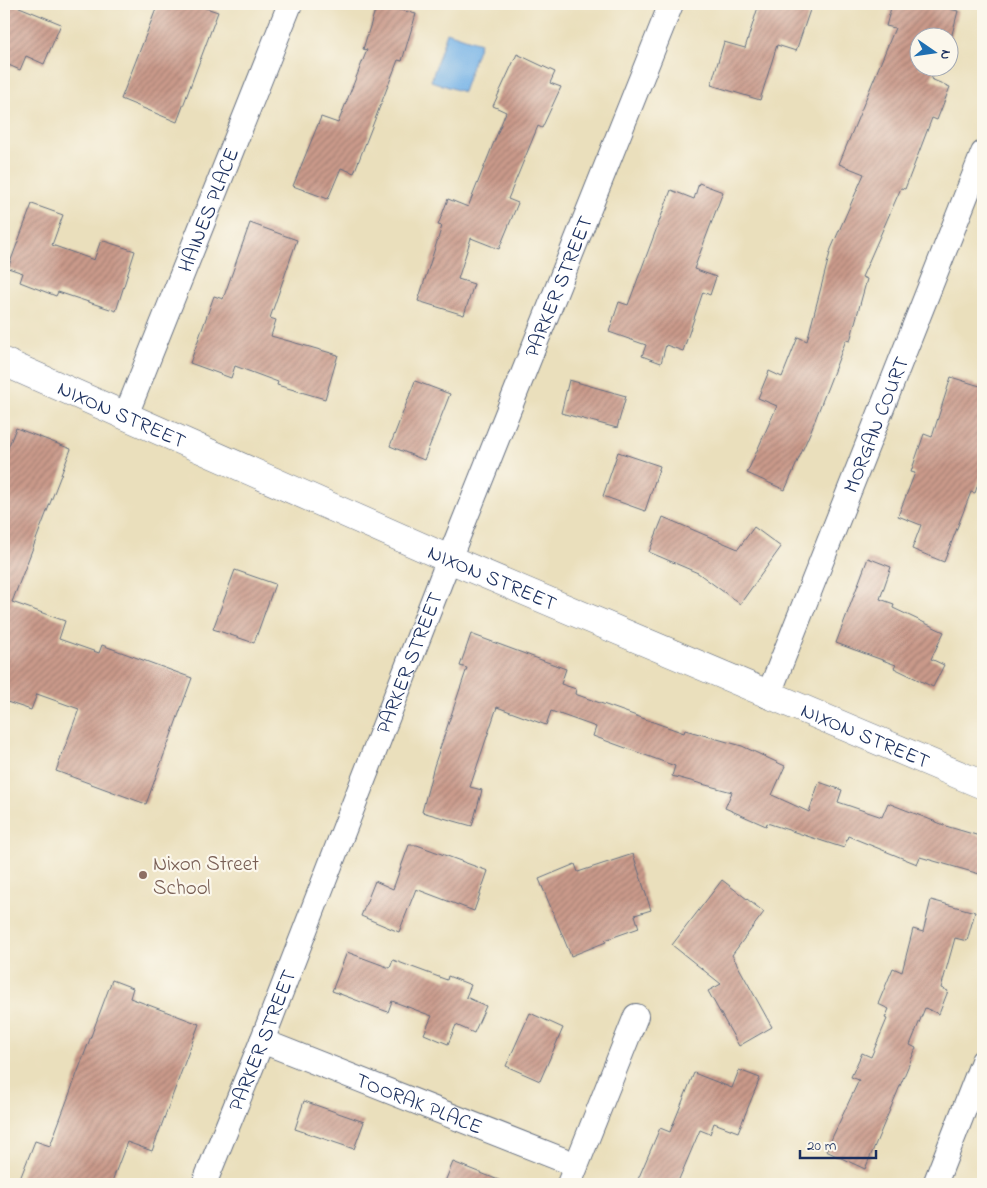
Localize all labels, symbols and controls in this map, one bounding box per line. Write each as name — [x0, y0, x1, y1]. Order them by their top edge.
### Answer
north arrow — [910, 28, 960, 78]
text: N — [934, 48, 956, 62]
street label: HAINES PLACE — [171, 144, 248, 277]
street label: PARKER STREET — [518, 212, 602, 362]
street label: MORGAN COURT — [837, 353, 918, 498]
street label: NIXON STREET — [52, 375, 190, 458]
street label: NIXON STREET — [423, 538, 561, 620]
street label: PARKER STREET — [370, 588, 452, 739]
street label: NIXON STREET — [796, 697, 934, 778]
place label: Nixon Street School — [153, 850, 259, 904]
marker: Nixon Street School — [137, 869, 149, 881]
street label: PARKER STREET — [222, 966, 305, 1116]
street label: TOORAK PLACE — [350, 1066, 486, 1144]
scale bar — [800, 1128, 876, 1160]
text: 20 m — [807, 1135, 837, 1157]

